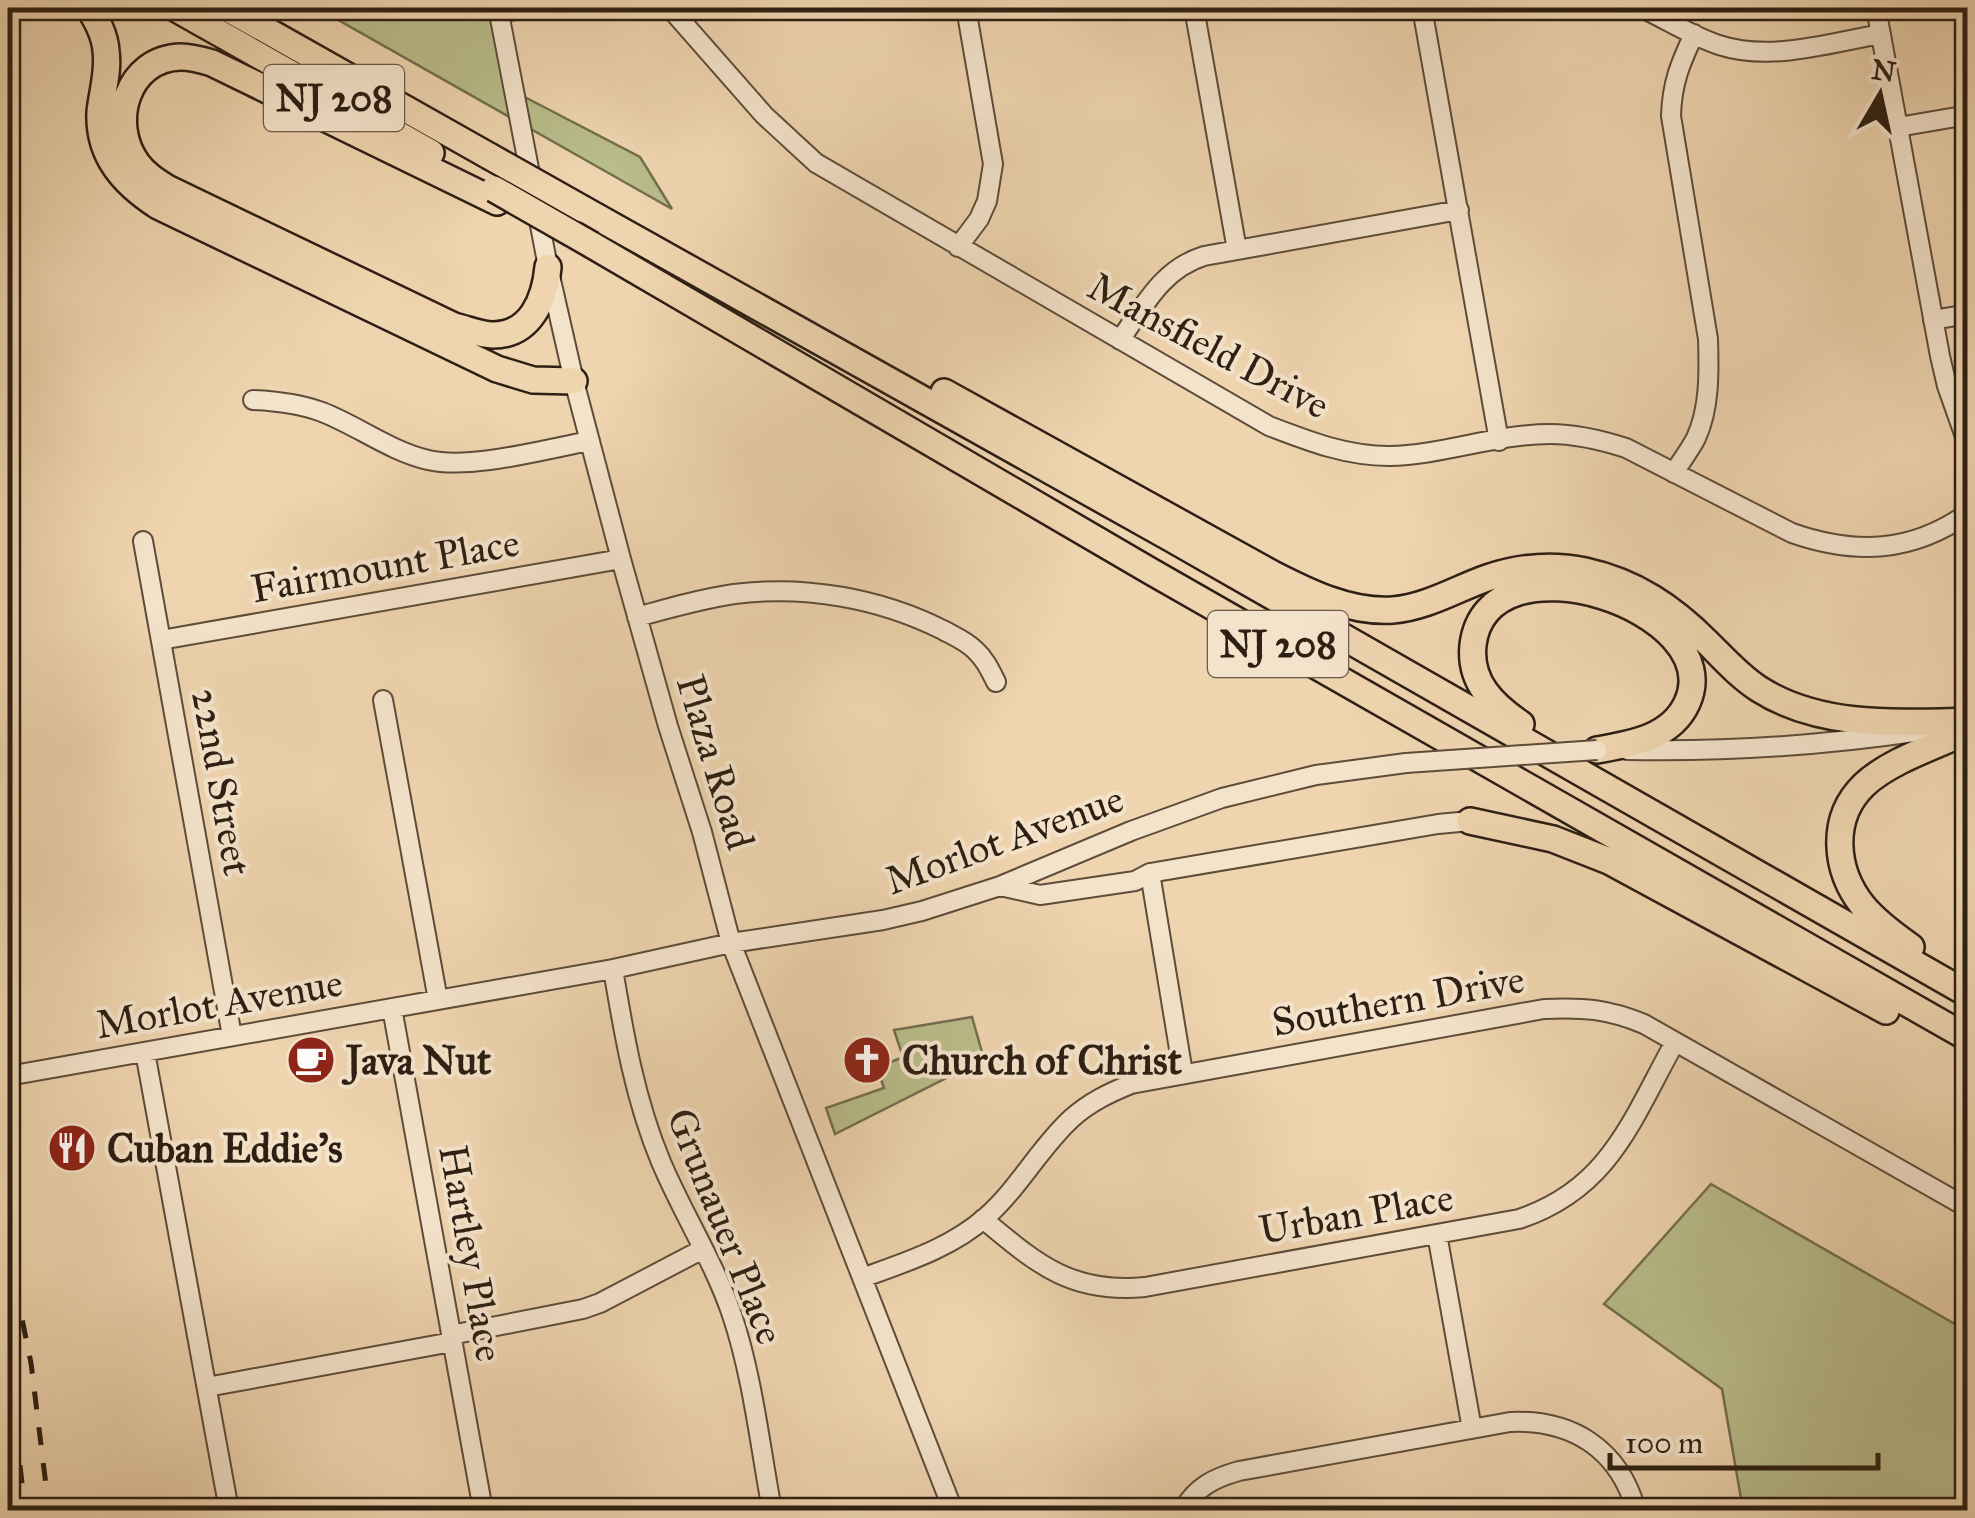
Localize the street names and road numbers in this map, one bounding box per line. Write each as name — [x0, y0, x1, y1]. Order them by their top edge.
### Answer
road number: NJ 208 — [264, 65, 404, 131]
street label: Mansfield Drive — [1080, 261, 1338, 430]
street label: Fairmount Place — [247, 518, 523, 613]
road number: NJ 208 — [1208, 611, 1348, 677]
street label: Plaza Road — [666, 669, 765, 855]
street label: 22nd Street — [181, 685, 262, 879]
street label: Morlot Avenue — [878, 774, 1130, 905]
street label: Southern Drive — [1268, 954, 1528, 1047]
street label: Morlot Avenue — [92, 958, 346, 1049]
street label: Grunauer Place — [656, 1101, 795, 1351]
street label: Hartley Place — [428, 1141, 515, 1365]
street label: Urban Place — [1255, 1172, 1457, 1255]

